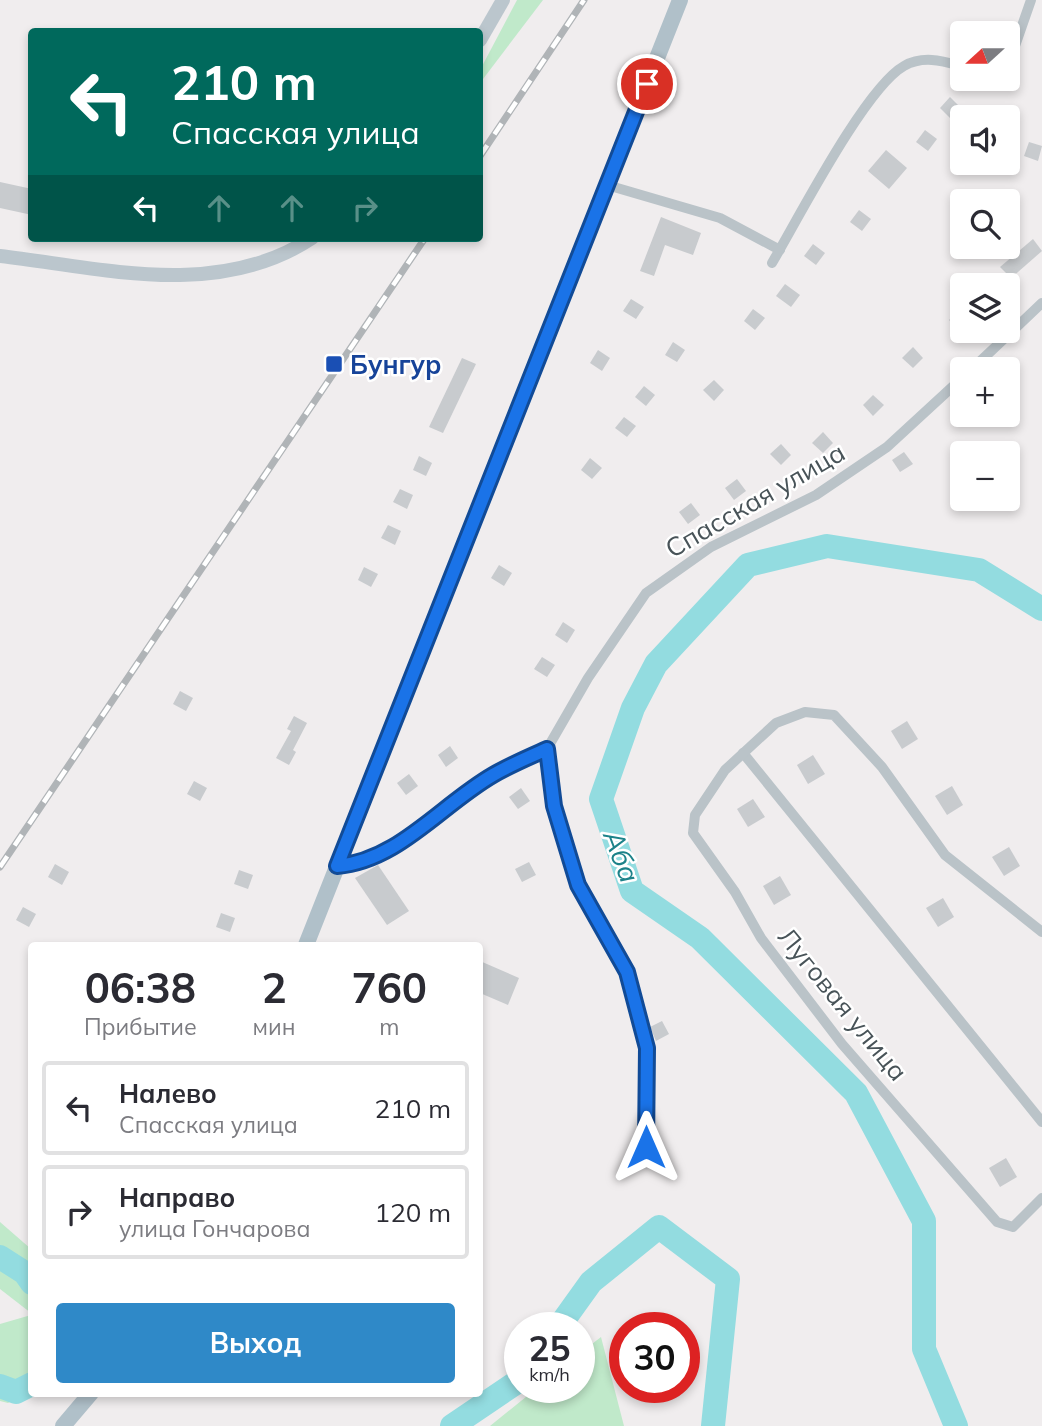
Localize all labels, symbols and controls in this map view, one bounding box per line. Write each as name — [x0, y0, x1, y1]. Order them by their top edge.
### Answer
north arrow — [950, 21, 1020, 91]
map controls — [950, 21, 1020, 511]
text: 210 m — [171, 51, 317, 112]
pin — [617, 54, 677, 114]
icon: left — [56, 56, 147, 147]
icon: arrive — [628, 65, 666, 103]
button: sound — [950, 105, 1020, 175]
text: Спасская улица — [171, 112, 420, 152]
icon: left — [127, 189, 165, 227]
icon: ahead — [200, 189, 238, 227]
icon: ahead — [273, 189, 311, 227]
icon: right — [346, 189, 384, 227]
button: search — [950, 189, 1020, 259]
button: layers — [950, 273, 1020, 343]
place label: Бунгур — [350, 348, 442, 381]
marker: Бунгур — [324, 354, 344, 374]
button: + — [950, 357, 1020, 427]
street label: Спасская улица — [659, 435, 851, 565]
button: − — [950, 441, 1020, 511]
water label: Аба — [596, 824, 648, 887]
street label: Луговая улица — [771, 921, 915, 1087]
text: 06:38 — [85, 961, 196, 1014]
text: 2 — [261, 961, 287, 1014]
text: 760 — [351, 961, 427, 1014]
text: Прибытие — [84, 1012, 197, 1041]
text: мин — [253, 1012, 296, 1041]
text: m — [379, 1012, 399, 1041]
text: Налево — [119, 1077, 217, 1110]
icon: left — [60, 1089, 98, 1127]
text: 210 m — [375, 1092, 451, 1125]
text: Спасская улица — [119, 1110, 298, 1139]
position arrow — [609, 1110, 683, 1184]
text: Направо — [119, 1181, 235, 1214]
icon: right — [60, 1193, 98, 1231]
text: 120 m — [375, 1196, 451, 1229]
text: улица Гончарова — [119, 1214, 310, 1243]
button: Выход — [56, 1303, 455, 1383]
speed limit sign: 30 — [609, 1312, 700, 1403]
text: 25 — [528, 1326, 571, 1370]
text: km/h — [529, 1363, 570, 1386]

